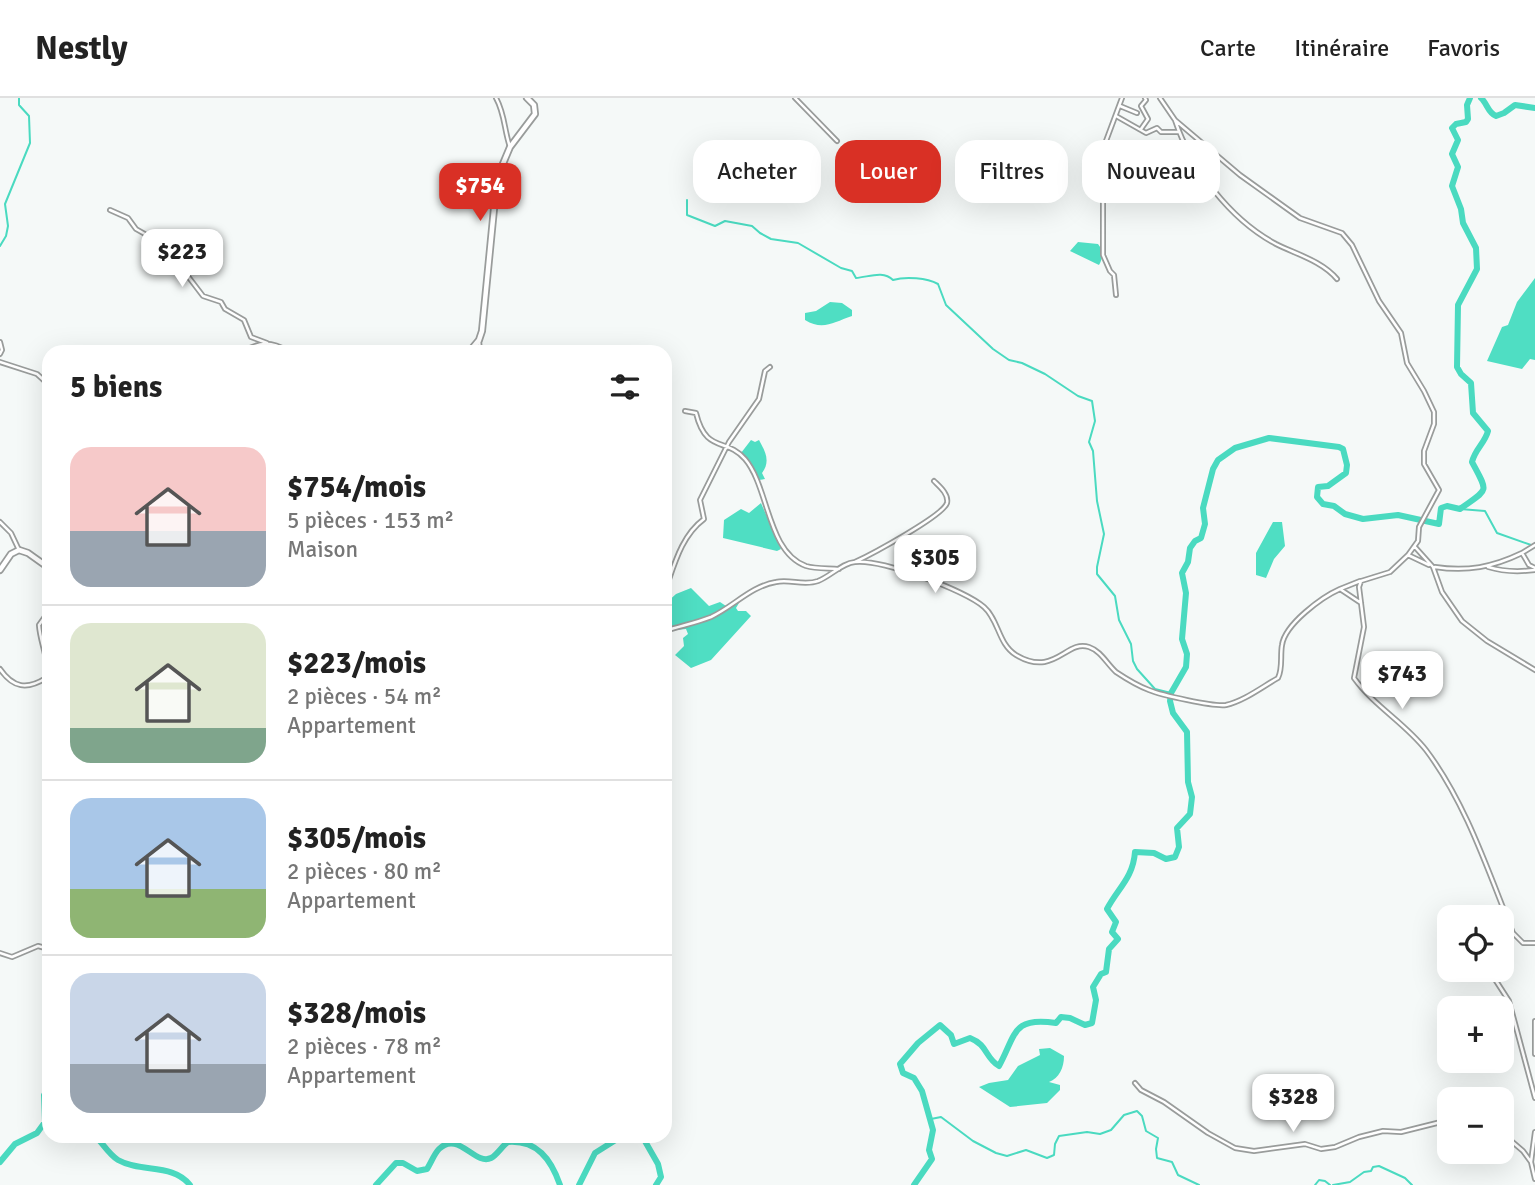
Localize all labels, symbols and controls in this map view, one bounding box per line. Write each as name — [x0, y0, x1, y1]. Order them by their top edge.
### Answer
text: Nestly — [35, 28, 128, 69]
text: Carte — [1200, 33, 1256, 63]
text: Itinéraire — [1294, 33, 1389, 63]
text: Favoris — [1427, 33, 1500, 63]
chip: Acheter — [693, 140, 821, 203]
chip: Louer — [835, 140, 941, 203]
chip: Filtres — [955, 140, 1068, 203]
chip: Nouveau — [1082, 140, 1220, 203]
pin: $754 — [439, 164, 521, 223]
text: $754 — [455, 171, 505, 200]
pin: $223 — [141, 230, 223, 289]
text: $223 — [157, 237, 207, 266]
icon: filters — [606, 368, 644, 406]
text: 5 biens — [70, 369, 162, 406]
text: $754/mois — [287, 469, 426, 506]
icon: home — [126, 475, 210, 559]
text: 5 pièces · 153 m² — [287, 506, 454, 535]
text: Maison — [287, 535, 358, 564]
pin: $305 — [894, 536, 976, 595]
text: $305 — [910, 543, 960, 572]
text: $223/mois — [287, 645, 426, 682]
icon: home — [126, 651, 210, 735]
pin: $743 — [1361, 652, 1443, 711]
text: $743 — [1377, 659, 1427, 688]
text: 2 pièces · 54 m² — [287, 682, 442, 711]
text: Appartement — [287, 711, 416, 740]
text: $305/mois — [287, 820, 426, 857]
icon: home — [126, 826, 210, 910]
text: 2 pièces · 80 m² — [287, 857, 442, 886]
text: Appartement — [287, 886, 416, 915]
map controls — [1437, 905, 1514, 1164]
button: locate — [1437, 905, 1514, 982]
text: $328/mois — [287, 995, 426, 1032]
button: + — [1437, 996, 1514, 1073]
icon: home — [126, 1001, 210, 1085]
text: 2 pièces · 78 m² — [287, 1032, 442, 1061]
text: Appartement — [287, 1061, 416, 1090]
pin: $328 — [1252, 1074, 1334, 1134]
text: $328 — [1268, 1082, 1318, 1111]
button: − — [1437, 1087, 1514, 1164]

